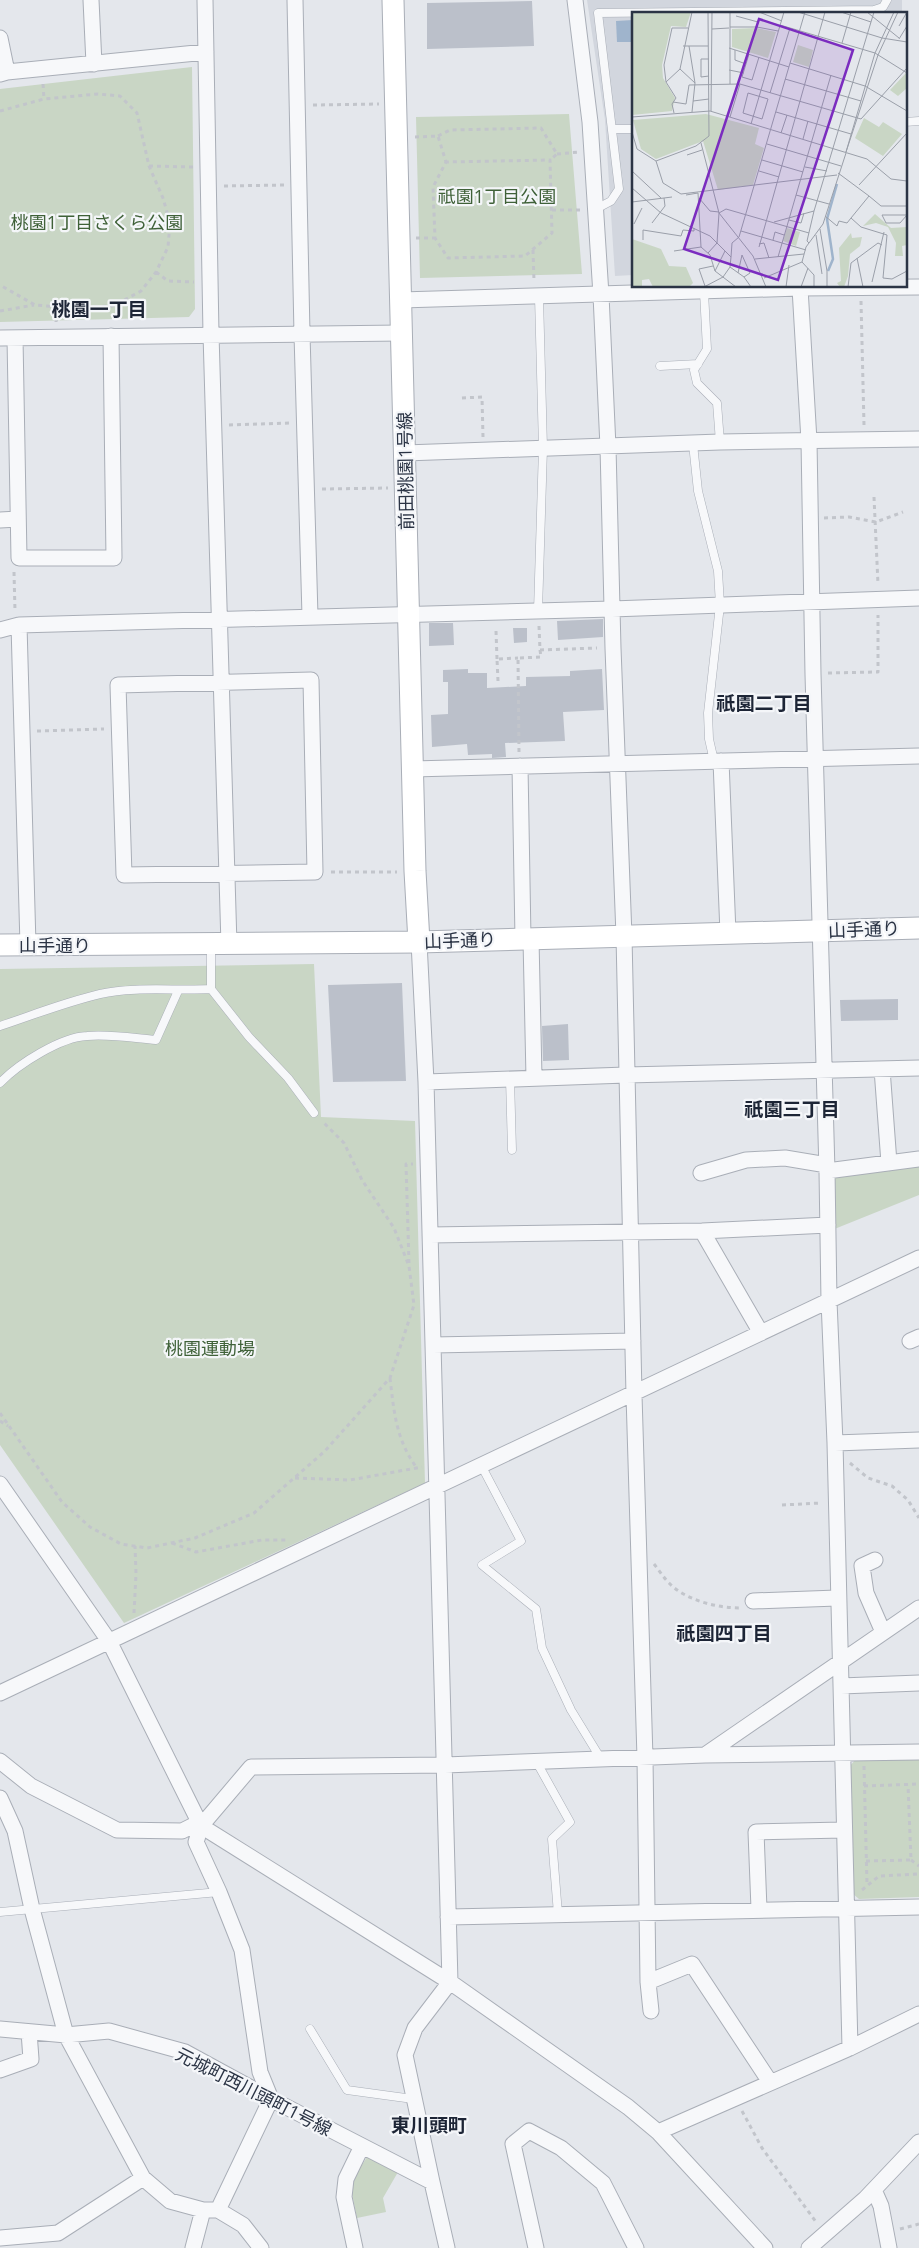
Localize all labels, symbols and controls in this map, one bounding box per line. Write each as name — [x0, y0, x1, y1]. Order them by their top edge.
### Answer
inset map — [632, 12, 906, 288]
park label: 祇園1丁目公園 — [438, 184, 556, 208]
park label: 桃園1丁目さくら公園 — [11, 210, 183, 234]
district label: 桃園一丁目 — [51, 296, 147, 322]
street label: 前田桃園1号線 — [392, 412, 418, 530]
district label: 祇園二丁目 — [716, 690, 812, 716]
street label: 山手通り — [828, 916, 900, 942]
street label: 山手通り — [424, 927, 496, 953]
street label: 山手通り — [19, 933, 91, 957]
district label: 祇園三丁目 — [744, 1096, 840, 1122]
park label: 桃園運動場 — [165, 1336, 255, 1360]
district label: 祇園四丁目 — [676, 1620, 772, 1646]
street label: 元城町西川頭町1号線 — [172, 2041, 336, 2141]
district label: 東川頭町 — [391, 2112, 467, 2138]

